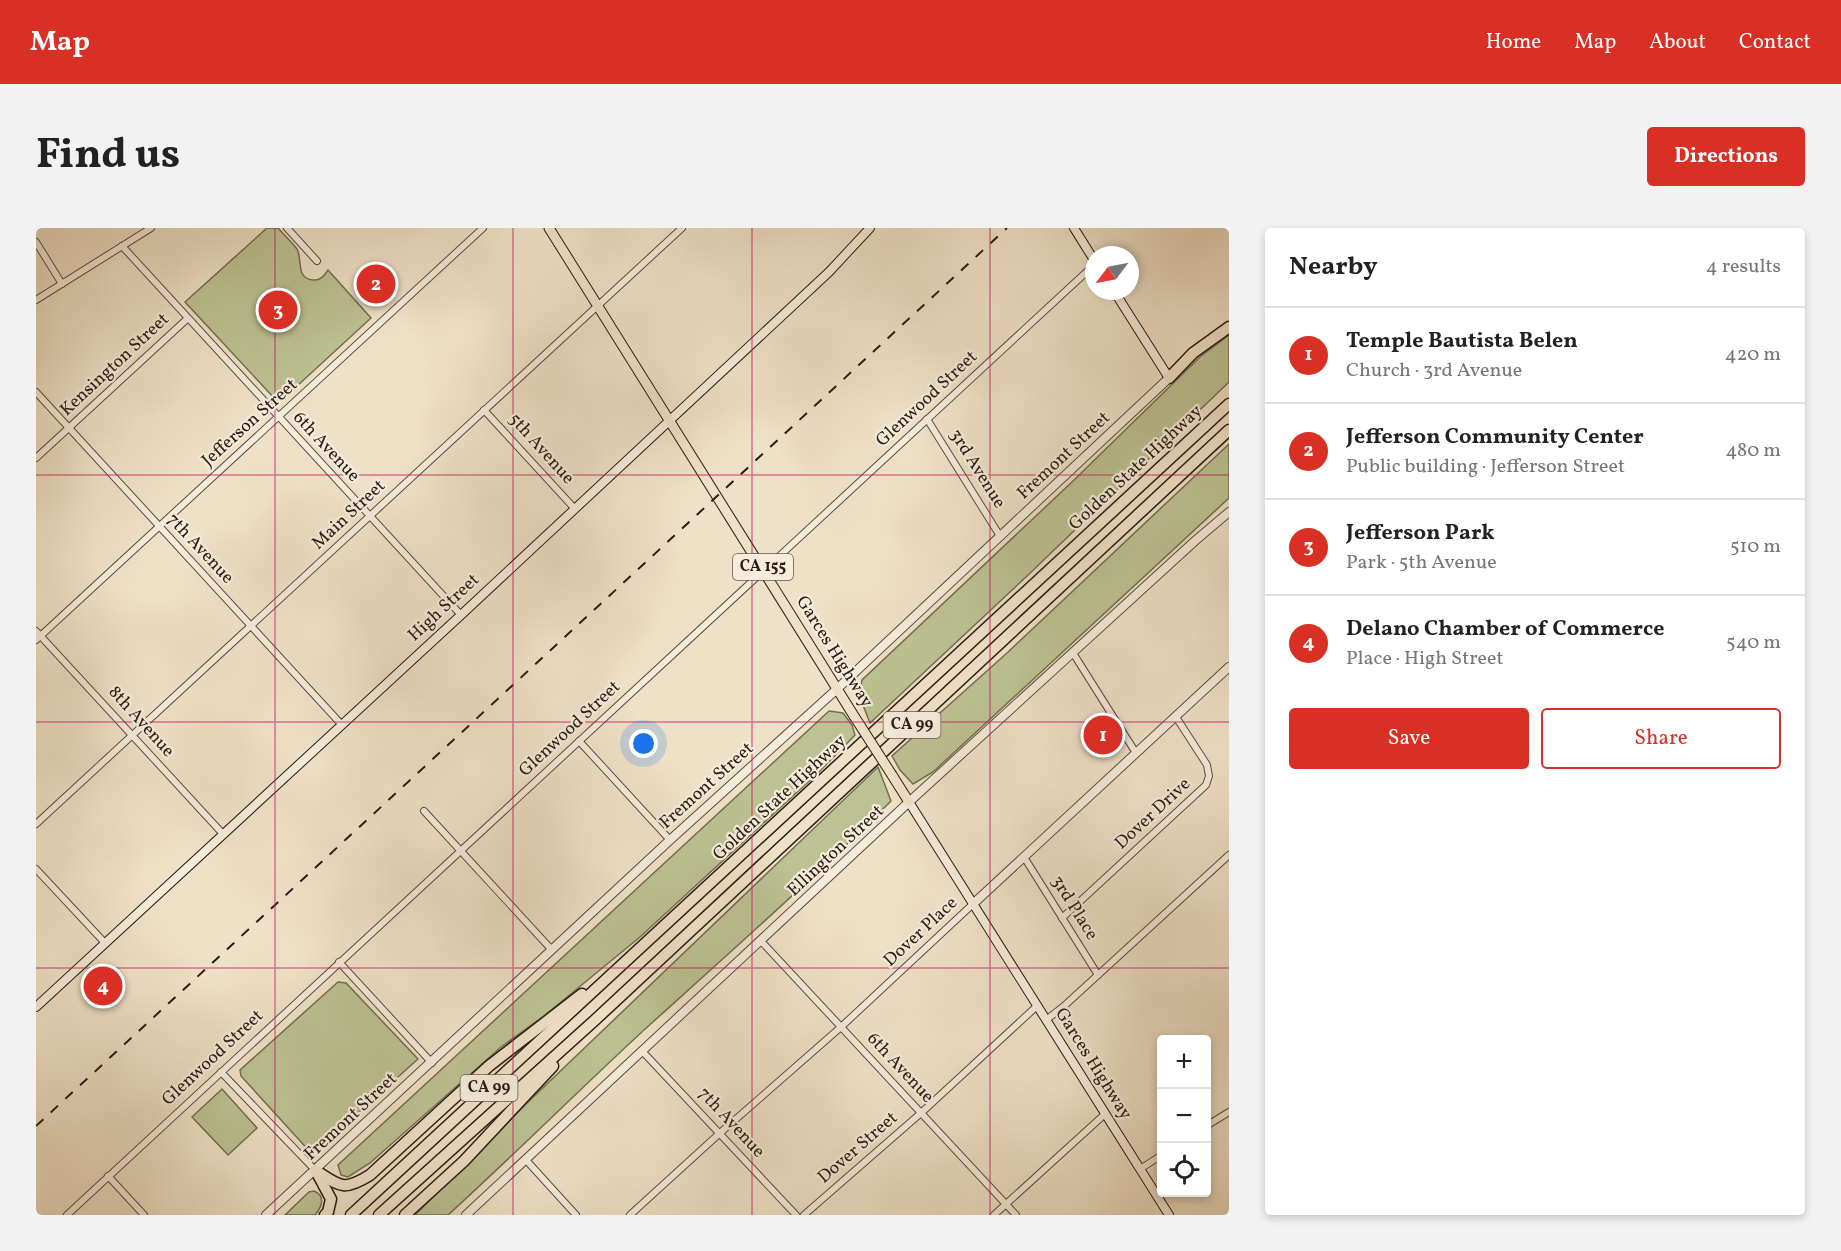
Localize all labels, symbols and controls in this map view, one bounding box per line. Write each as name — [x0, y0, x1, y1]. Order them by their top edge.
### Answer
text: Map — [30, 23, 90, 62]
text: Home — [1486, 28, 1541, 57]
text: Map — [1574, 28, 1616, 57]
text: About — [1649, 28, 1706, 57]
text: Contact — [1739, 28, 1811, 57]
text: Find us — [36, 127, 180, 186]
button: Directions — [1647, 127, 1805, 186]
north arrow — [1085, 246, 1139, 300]
text: Nearby — [1289, 249, 1378, 285]
text: 4 results — [1706, 253, 1781, 281]
pin: 2 — [356, 262, 396, 306]
pin: 3 — [258, 288, 298, 332]
street label: Kensington Street — [55, 308, 175, 422]
text: Temple Bautista Belen — [1346, 326, 1578, 357]
text: 1 — [1304, 341, 1313, 369]
text: 420 m — [1725, 341, 1781, 369]
street label: Glenwood Street — [871, 345, 983, 453]
text: Church · 3rd Avenue — [1346, 357, 1522, 385]
street label: Jefferson Street — [197, 373, 303, 473]
street label: Golden State Highway — [1064, 399, 1209, 537]
street label: 6th Avenue — [287, 406, 365, 488]
street label: Fremont Street — [1012, 406, 1116, 506]
street label: 5th Avenue — [502, 408, 580, 490]
text: Jefferson Community Center — [1346, 422, 1644, 453]
street label: 3rd Avenue — [943, 424, 1011, 514]
text: 2 — [1303, 437, 1314, 465]
text: 480 m — [1726, 437, 1781, 465]
text: Public building · Jefferson Street — [1346, 453, 1625, 481]
street label: Main Street — [307, 474, 391, 556]
street label: 7th Avenue — [161, 508, 239, 590]
text: Jefferson Park — [1346, 518, 1495, 549]
text: 3 — [1303, 533, 1314, 561]
text: 510 m — [1730, 533, 1781, 561]
text: Park · 5th Avenue — [1346, 549, 1497, 577]
road number: CA 155 — [733, 554, 793, 580]
street label: High Street — [403, 568, 485, 648]
street label: Garces Highway — [790, 591, 879, 713]
text: Delano Chamber of Commerce — [1346, 614, 1665, 645]
text: 4 — [1302, 629, 1315, 657]
text: 540 m — [1726, 629, 1781, 657]
text: Place · High Street — [1346, 645, 1504, 673]
street label: Glenwood Street — [514, 675, 626, 783]
street label: 8th Avenue — [102, 681, 180, 763]
button: Save — [1289, 708, 1529, 769]
button: Share — [1541, 708, 1781, 769]
road number: CA 99 — [884, 712, 940, 738]
pin: 1 — [1084, 712, 1122, 758]
your location — [629, 729, 658, 758]
street label: Golden State Highway — [708, 729, 853, 867]
street label: Fremont Street — [654, 737, 760, 835]
street label: Dover Drive — [1110, 772, 1196, 856]
street label: Ellington Street — [782, 800, 890, 902]
street label: 3rd Place — [1044, 871, 1104, 945]
street label: Dover Place — [878, 891, 964, 973]
pin: 4 — [84, 964, 122, 1008]
street label: Garces Highway — [1049, 1003, 1138, 1125]
street label: Glenwood Street — [157, 1004, 269, 1112]
street label: 6th Avenue — [861, 1027, 939, 1109]
map controls — [1157, 1035, 1211, 1197]
button: + — [1157, 1035, 1211, 1089]
street label: Fremont Street — [299, 1067, 403, 1167]
road number: CA 99 — [460, 1075, 518, 1101]
street label: 7th Avenue — [692, 1082, 770, 1164]
button: − — [1157, 1089, 1211, 1143]
street label: Dover Street — [813, 1106, 903, 1190]
button: locate — [1157, 1143, 1211, 1197]

